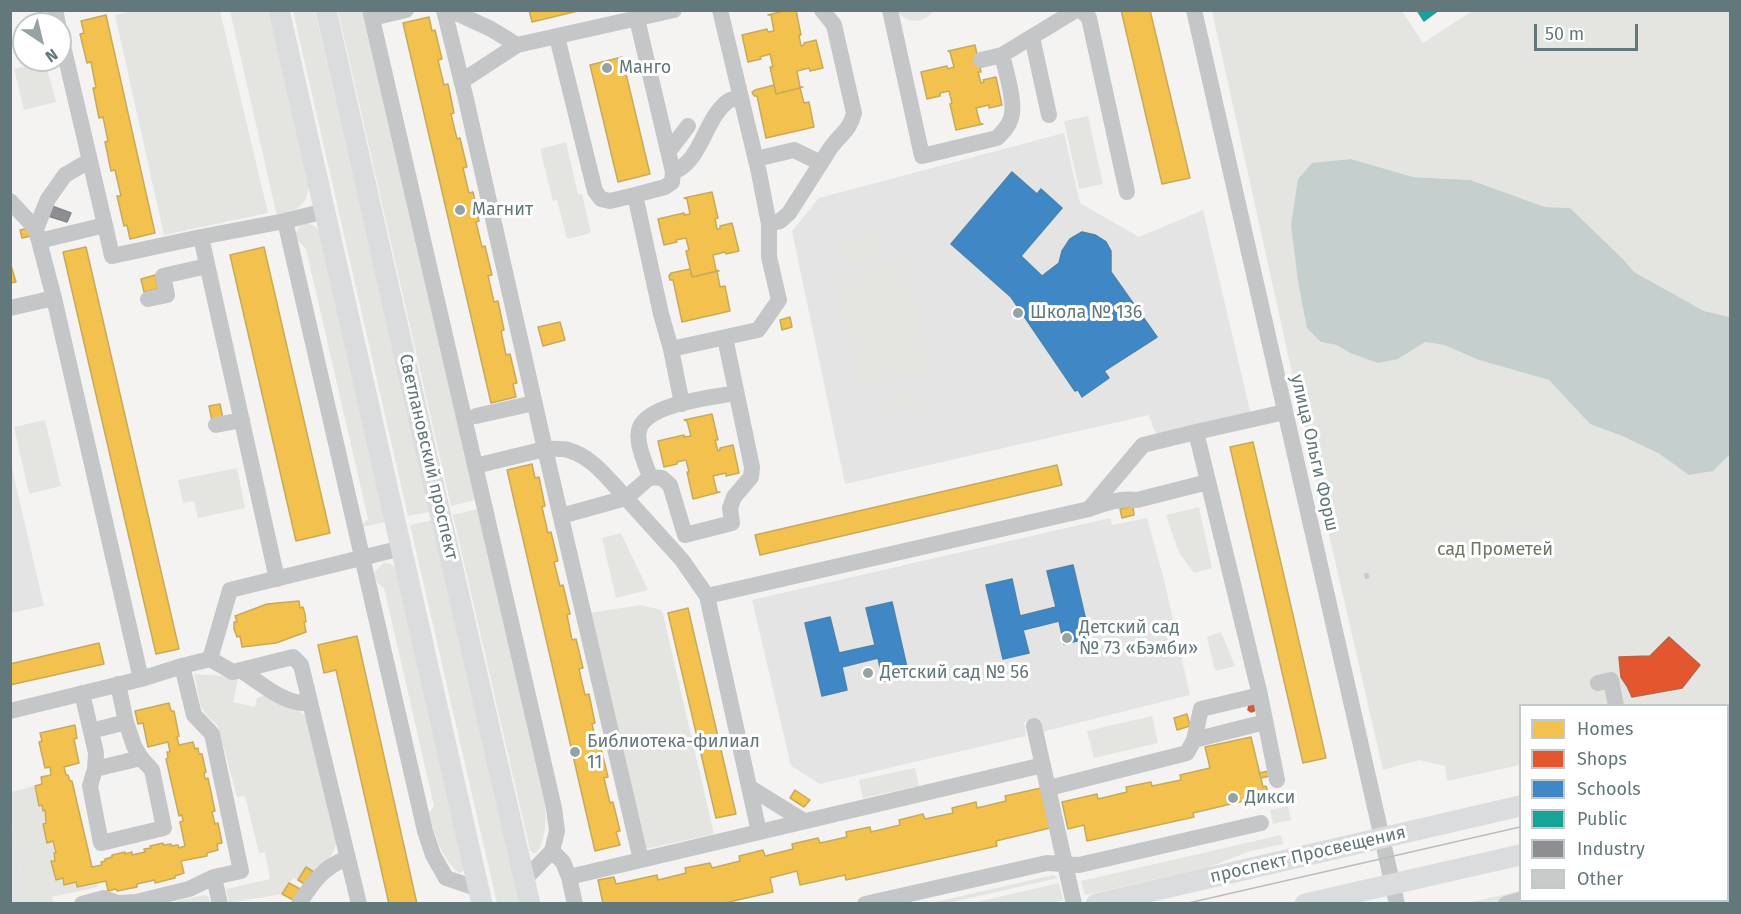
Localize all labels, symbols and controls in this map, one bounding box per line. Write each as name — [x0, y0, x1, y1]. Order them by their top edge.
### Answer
north arrow — [12, 12, 72, 72]
scale bar — [1537, 12, 1640, 50]
text: 50 m — [1545, 23, 1584, 45]
text: N — [42, 45, 61, 66]
place label: Манго — [619, 57, 671, 79]
marker: Манго — [600, 61, 614, 75]
place label: Магнит — [472, 199, 533, 221]
marker: Магнит — [453, 203, 467, 217]
place label: Школа № 136 — [1030, 302, 1142, 324]
marker: Школа № 136 — [1011, 306, 1025, 320]
street label: Светлановский проспект — [394, 352, 462, 562]
street label: улица Ольги Форш — [1285, 372, 1343, 534]
park label: сад Прометей — [1437, 539, 1553, 561]
place label: Детский сад № 73 «Бэмби» — [1079, 617, 1198, 660]
marker: Детский сад № 73 «Бэмби» — [1060, 631, 1074, 645]
place label: Детский сад № 56 — [880, 662, 1029, 684]
marker: Детский сад № 56 — [861, 666, 875, 680]
legend — [1519, 704, 1729, 902]
text: Homes — [1577, 718, 1633, 740]
place label: Библиотека-филиал 11 — [587, 731, 760, 774]
marker: Библиотека-филиал 11 — [568, 745, 582, 759]
text: Shops — [1577, 748, 1627, 770]
text: Schools — [1577, 778, 1641, 800]
place label: Дикси — [1245, 787, 1295, 809]
marker: Дикси — [1226, 791, 1240, 805]
text: Public — [1577, 808, 1627, 830]
street label: проспект Просвещения — [1208, 822, 1408, 888]
text: Industry — [1577, 838, 1645, 860]
text: Other — [1577, 868, 1623, 890]

